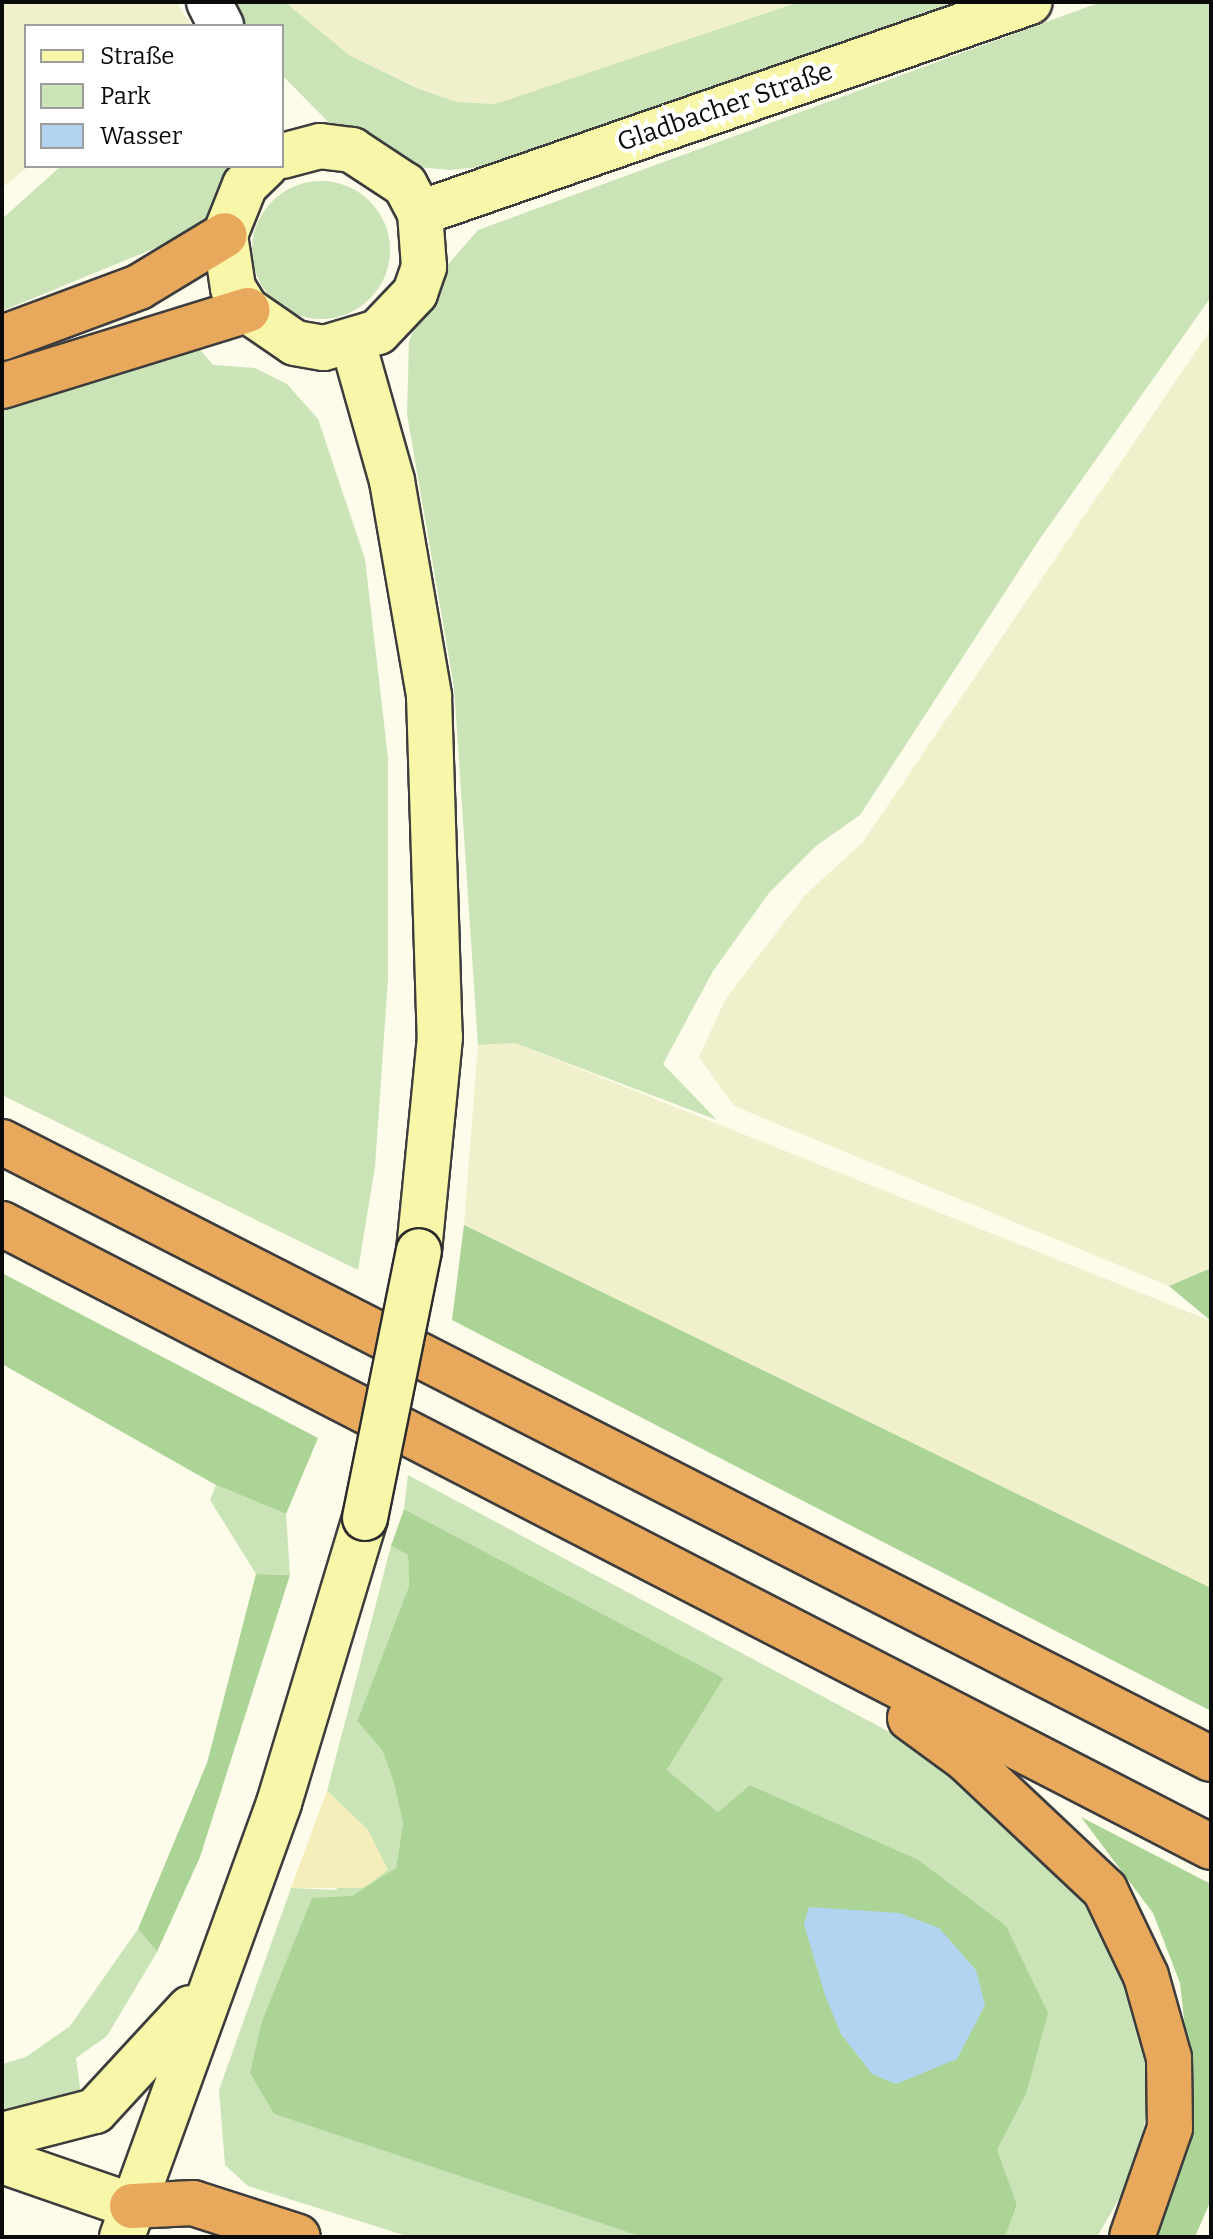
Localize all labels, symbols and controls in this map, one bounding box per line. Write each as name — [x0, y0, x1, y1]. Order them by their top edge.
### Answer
legend — [24, 24, 284, 168]
text: Straße — [100, 42, 174, 70]
street label: Gladbacher Straße — [613, 56, 837, 158]
text: Park — [100, 82, 151, 110]
text: Wasser — [100, 122, 182, 150]

